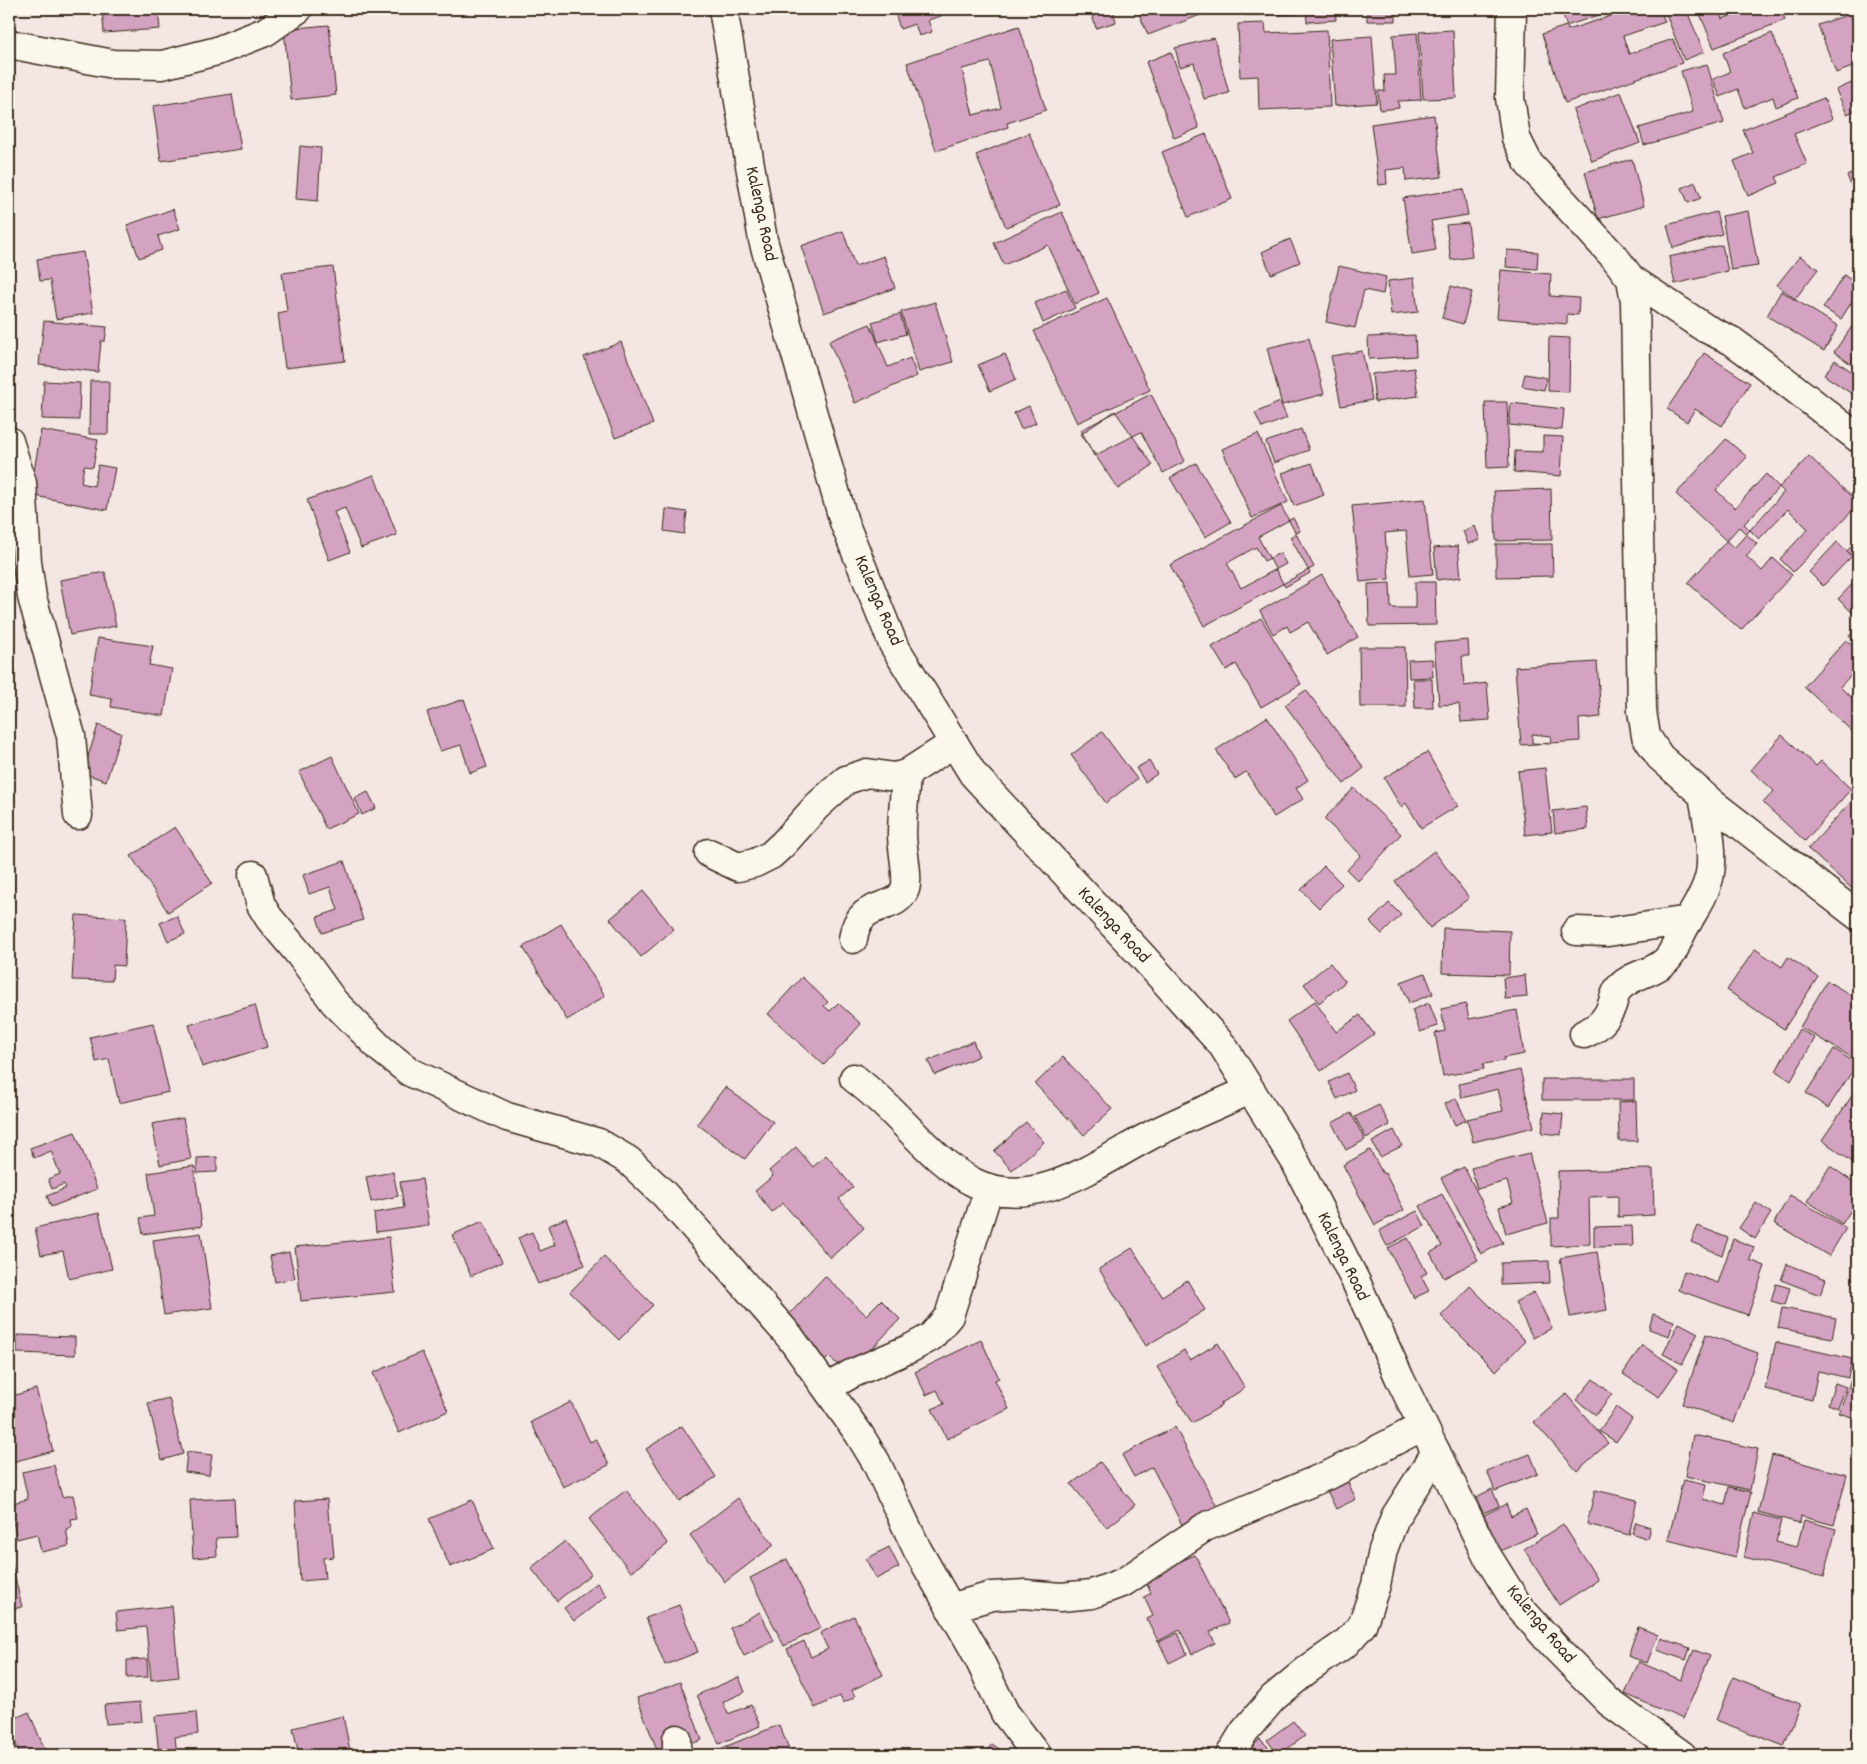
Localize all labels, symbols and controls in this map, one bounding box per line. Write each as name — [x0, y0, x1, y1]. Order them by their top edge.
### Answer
street label: Kalenga Road — [737, 164, 783, 264]
street label: Kalenga Road — [846, 551, 908, 651]
street label: Kalenga Road — [1070, 882, 1156, 970]
street label: Kalenga Road — [1309, 1208, 1375, 1306]
street label: Kalenga Road — [1499, 1579, 1581, 1671]

